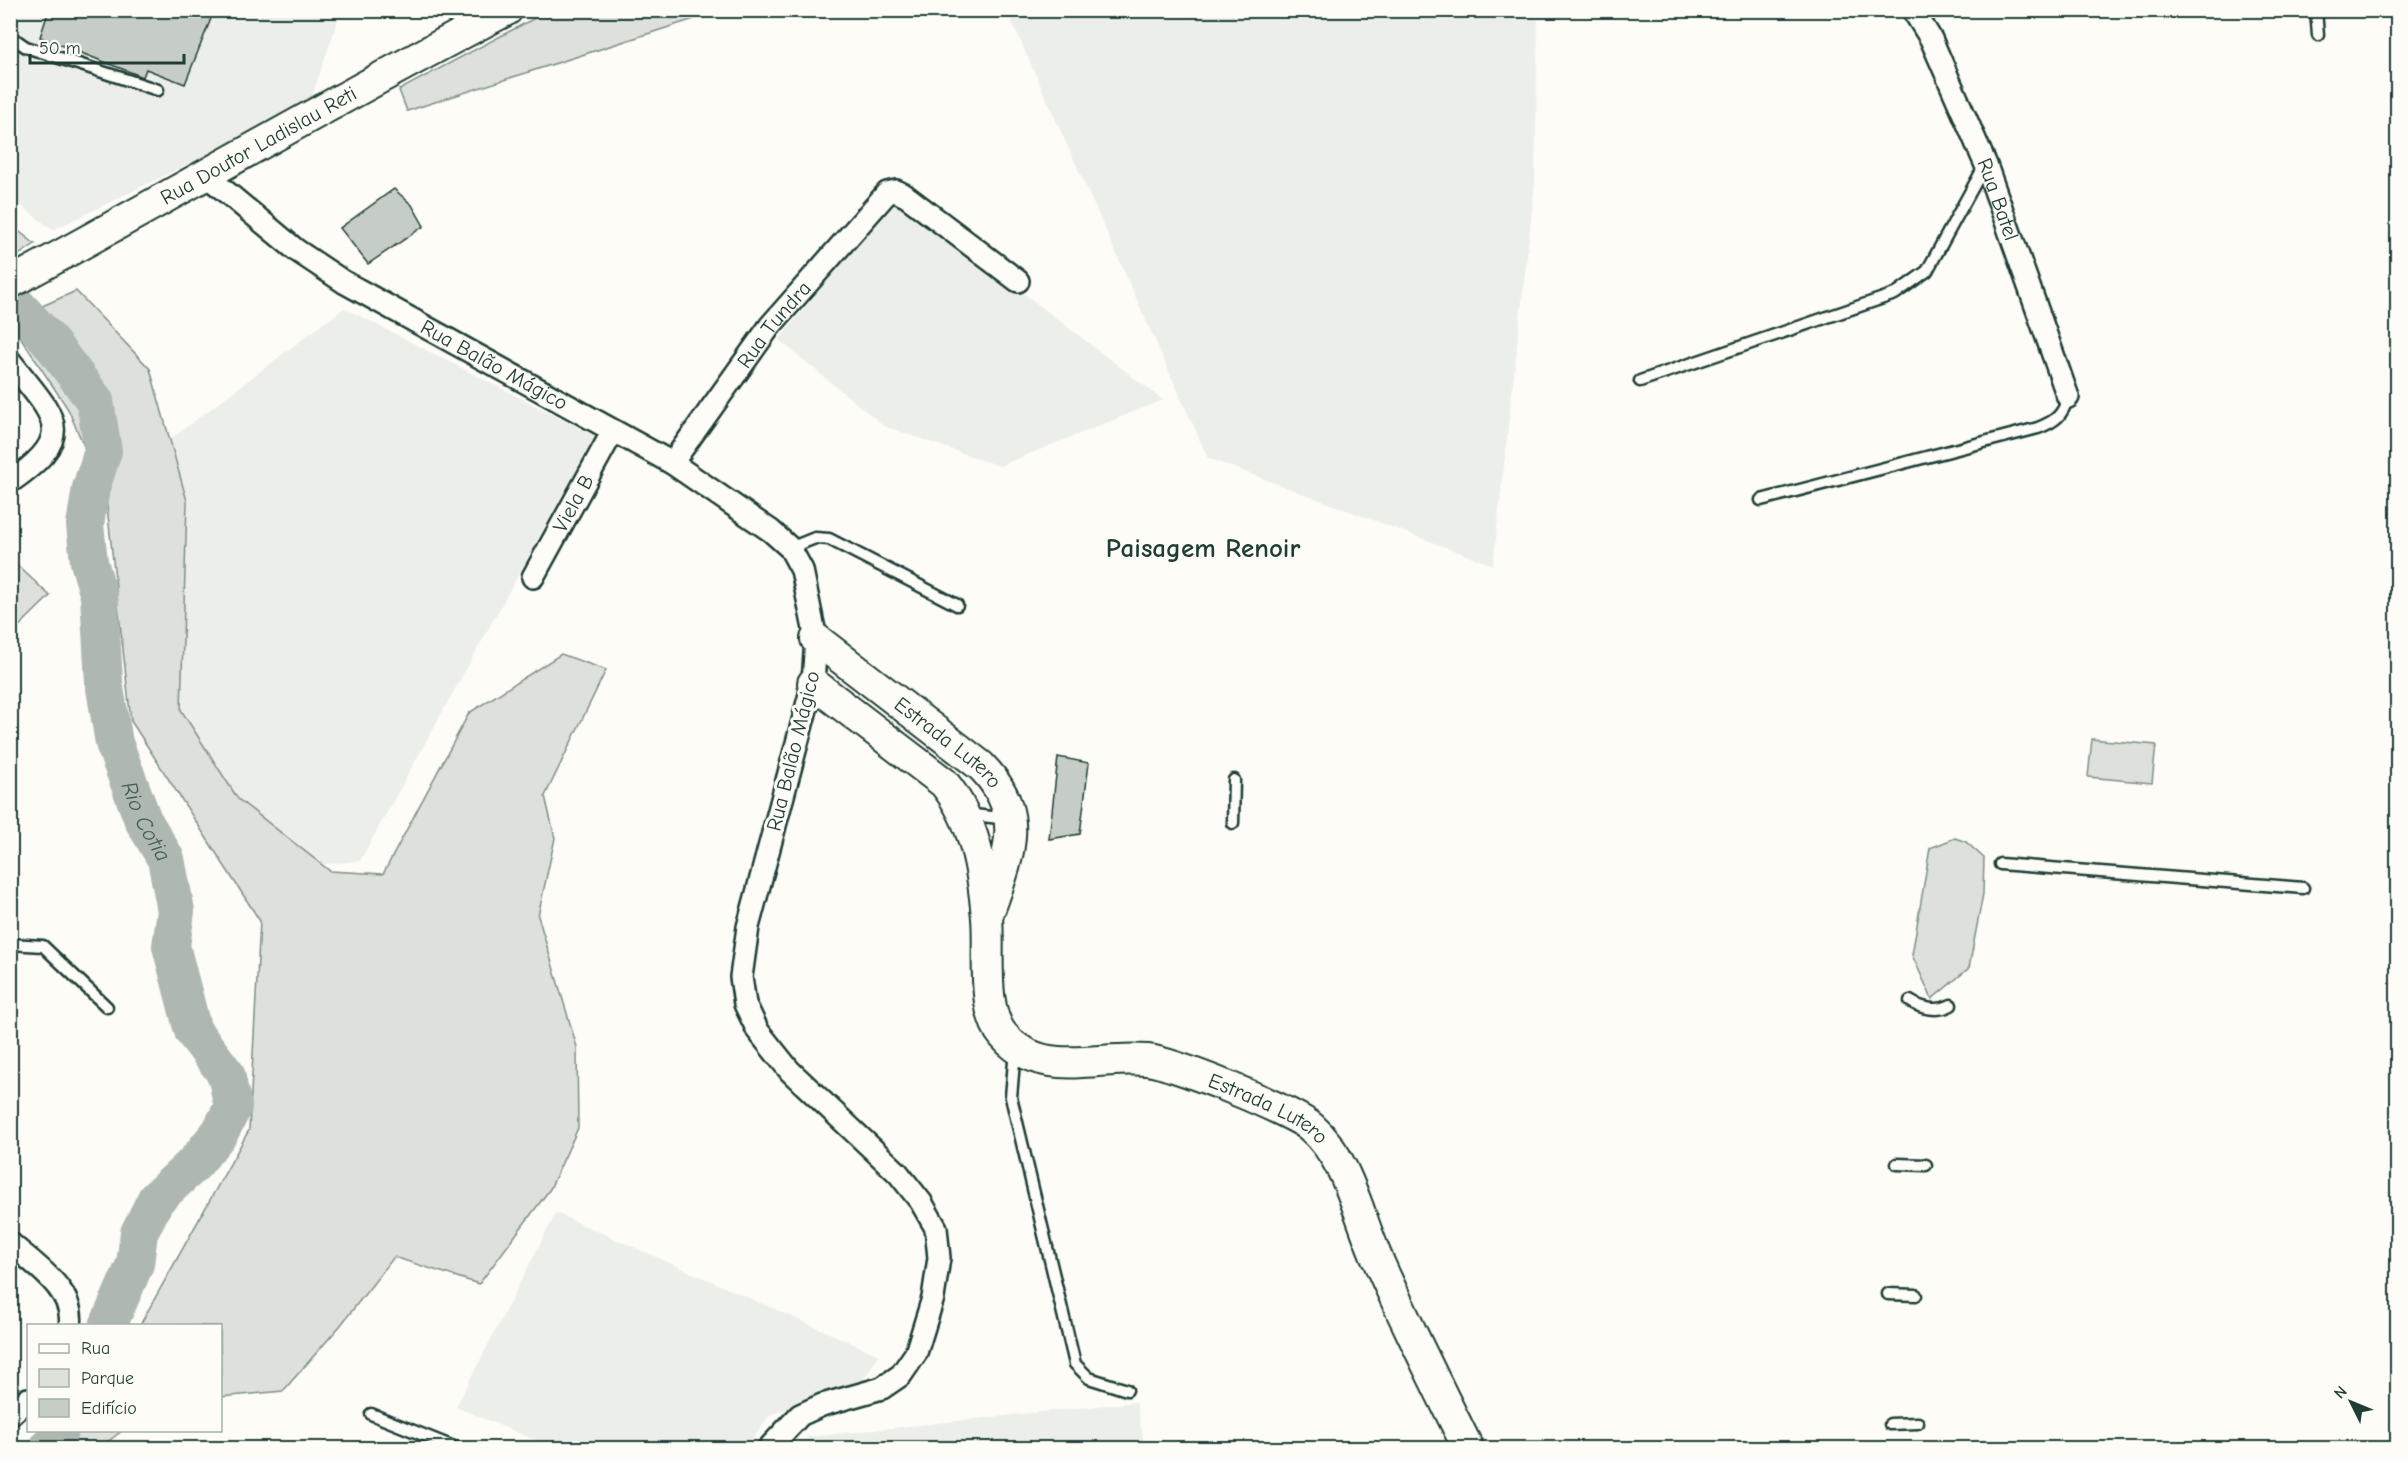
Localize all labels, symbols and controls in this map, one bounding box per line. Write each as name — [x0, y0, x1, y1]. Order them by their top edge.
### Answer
scale bar — [30, 27, 184, 65]
text: 50 m — [39, 38, 81, 59]
street label: Rua Doutor Ladislau Reti — [156, 81, 361, 210]
street label: Rua Batel — [1972, 154, 2024, 244]
street label: Rua Tundra — [732, 276, 816, 373]
street label: Rua Balão Mágico — [417, 315, 572, 415]
street label: Viela B — [548, 470, 599, 536]
district label: Paisagem Renoir — [1106, 533, 1300, 564]
street label: Rua Balão Mágico — [762, 668, 824, 834]
street label: Estrada Lutero — [890, 692, 1007, 793]
water label: Rio Cotia — [116, 778, 176, 866]
street label: Estrada Lutero — [1205, 1068, 1333, 1149]
legend — [27, 1324, 222, 1432]
text: Rua — [81, 1338, 110, 1359]
text: Parque — [81, 1368, 134, 1389]
north arrow — [2321, 1372, 2381, 1432]
text: N — [2331, 1382, 2351, 1402]
text: Edifício — [81, 1398, 137, 1419]

